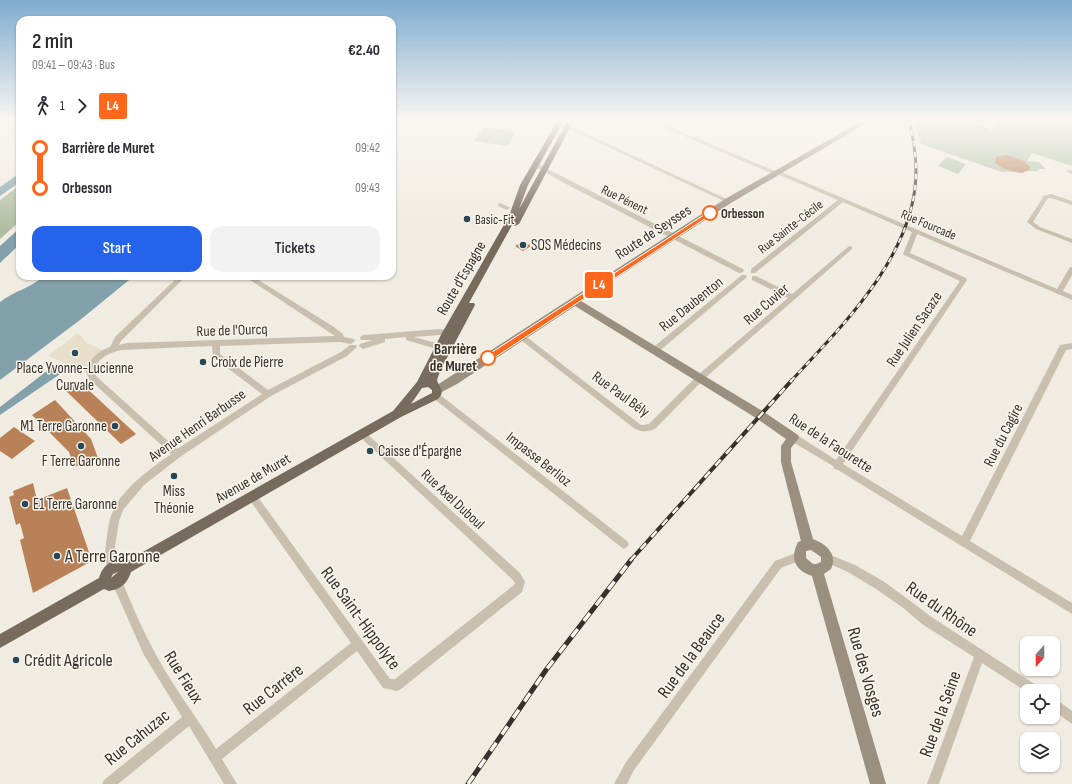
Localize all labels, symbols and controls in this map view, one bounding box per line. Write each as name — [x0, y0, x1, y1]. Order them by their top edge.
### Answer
text: 2 min — [32, 28, 73, 55]
text: €2.40 — [348, 41, 380, 60]
text: 09:41 – 09:43 · Bus — [32, 57, 115, 73]
icon: walk — [32, 95, 54, 117]
icon: forward — [71, 95, 93, 117]
text: L4 — [107, 97, 119, 114]
text: 1 — [60, 98, 65, 114]
text: Barrière de Muret — [62, 139, 154, 158]
text: 09:42 — [355, 140, 380, 156]
text: Orbesson — [62, 179, 112, 198]
text: 09:43 — [355, 180, 380, 196]
street label: Rue Pénent — [599, 182, 651, 218]
street label: Rue Sainte-Cécile — [755, 196, 826, 257]
street label: Route de Seysses — [612, 201, 695, 264]
marker: Orbesson — [702, 205, 718, 221]
place label: Orbesson — [721, 206, 765, 222]
street label: Rue Fourcade — [899, 206, 959, 244]
place label: Basic-Fit — [475, 212, 514, 228]
marker: Basic-Fit — [462, 214, 472, 224]
button: Start — [32, 226, 202, 272]
button: Tickets — [210, 226, 380, 272]
place label: SOS Médecins — [531, 236, 601, 255]
street label: Route d'Espagne — [433, 238, 490, 319]
marker: SOS Médecins — [518, 240, 528, 250]
line badge: L4 — [581, 272, 617, 298]
street label: Rue Daubenton — [655, 273, 727, 336]
text: L4 — [593, 276, 605, 293]
street label: Rue Cuvier — [740, 279, 793, 329]
street label: Rue Julien Sacaze — [882, 288, 947, 371]
street label: Rue de l'Ourcq — [196, 320, 268, 341]
place label: Barrière de Muret — [430, 340, 477, 376]
marker: Place Yvonne-Lucienne Curvale — [70, 348, 80, 358]
marker: Barrière de Muret — [480, 350, 496, 366]
place label: Croix de Pierre — [211, 353, 284, 372]
marker: Croix de Pierre — [198, 357, 208, 367]
place label: Place Yvonne-Lucienne Curvale — [16, 359, 134, 395]
street label: Rue Paul Bély — [588, 367, 653, 422]
street label: Avenue Henri Barbusse — [144, 385, 250, 467]
street label: Rue du Cagire — [979, 401, 1027, 470]
street label: Rue de la Faourette — [785, 409, 876, 478]
place label: M1 Terre Garonne — [20, 417, 107, 436]
marker: M1 Terre Garonne — [110, 421, 120, 431]
street label: Impasse Berlioz — [502, 428, 576, 491]
marker: F Terre Garonne — [76, 441, 86, 451]
place label: Caisse d'Épargne — [378, 442, 462, 461]
marker: Caisse d'Épargne — [365, 446, 375, 456]
street label: Avenue de Muret — [211, 449, 295, 508]
place label: F Terre Garonne — [42, 452, 120, 471]
street label: Rue Axel Duboul — [417, 465, 488, 534]
marker: Miss Théonie — [169, 471, 179, 481]
place label: Miss Théonie — [154, 482, 194, 518]
place label: E1 Terre Garonne — [33, 495, 117, 514]
marker: E1 Terre Garonne — [20, 499, 30, 509]
place label: A Terre Garonne — [64, 546, 160, 567]
marker: A Terre Garonne — [52, 551, 62, 561]
street label: Rue Saint-Hippolyte — [316, 563, 405, 674]
street label: Rue du Rhône — [902, 577, 981, 642]
street label: Rue de la Beauce — [653, 608, 730, 702]
street label: Rue des Vosges — [843, 625, 888, 719]
north arrow — [1020, 636, 1060, 676]
map controls — [1020, 636, 1060, 772]
street label: Rue Fieux — [159, 647, 208, 708]
place label: Crédit Agricole — [24, 650, 113, 671]
marker: Crédit Agricole — [11, 655, 21, 665]
street label: Rue Carrère — [239, 659, 308, 719]
street label: Rue de la Seine — [915, 668, 966, 760]
button: locate — [1020, 684, 1060, 724]
street label: Rue Cahuzac — [101, 705, 174, 770]
button: layers — [1020, 732, 1060, 772]

